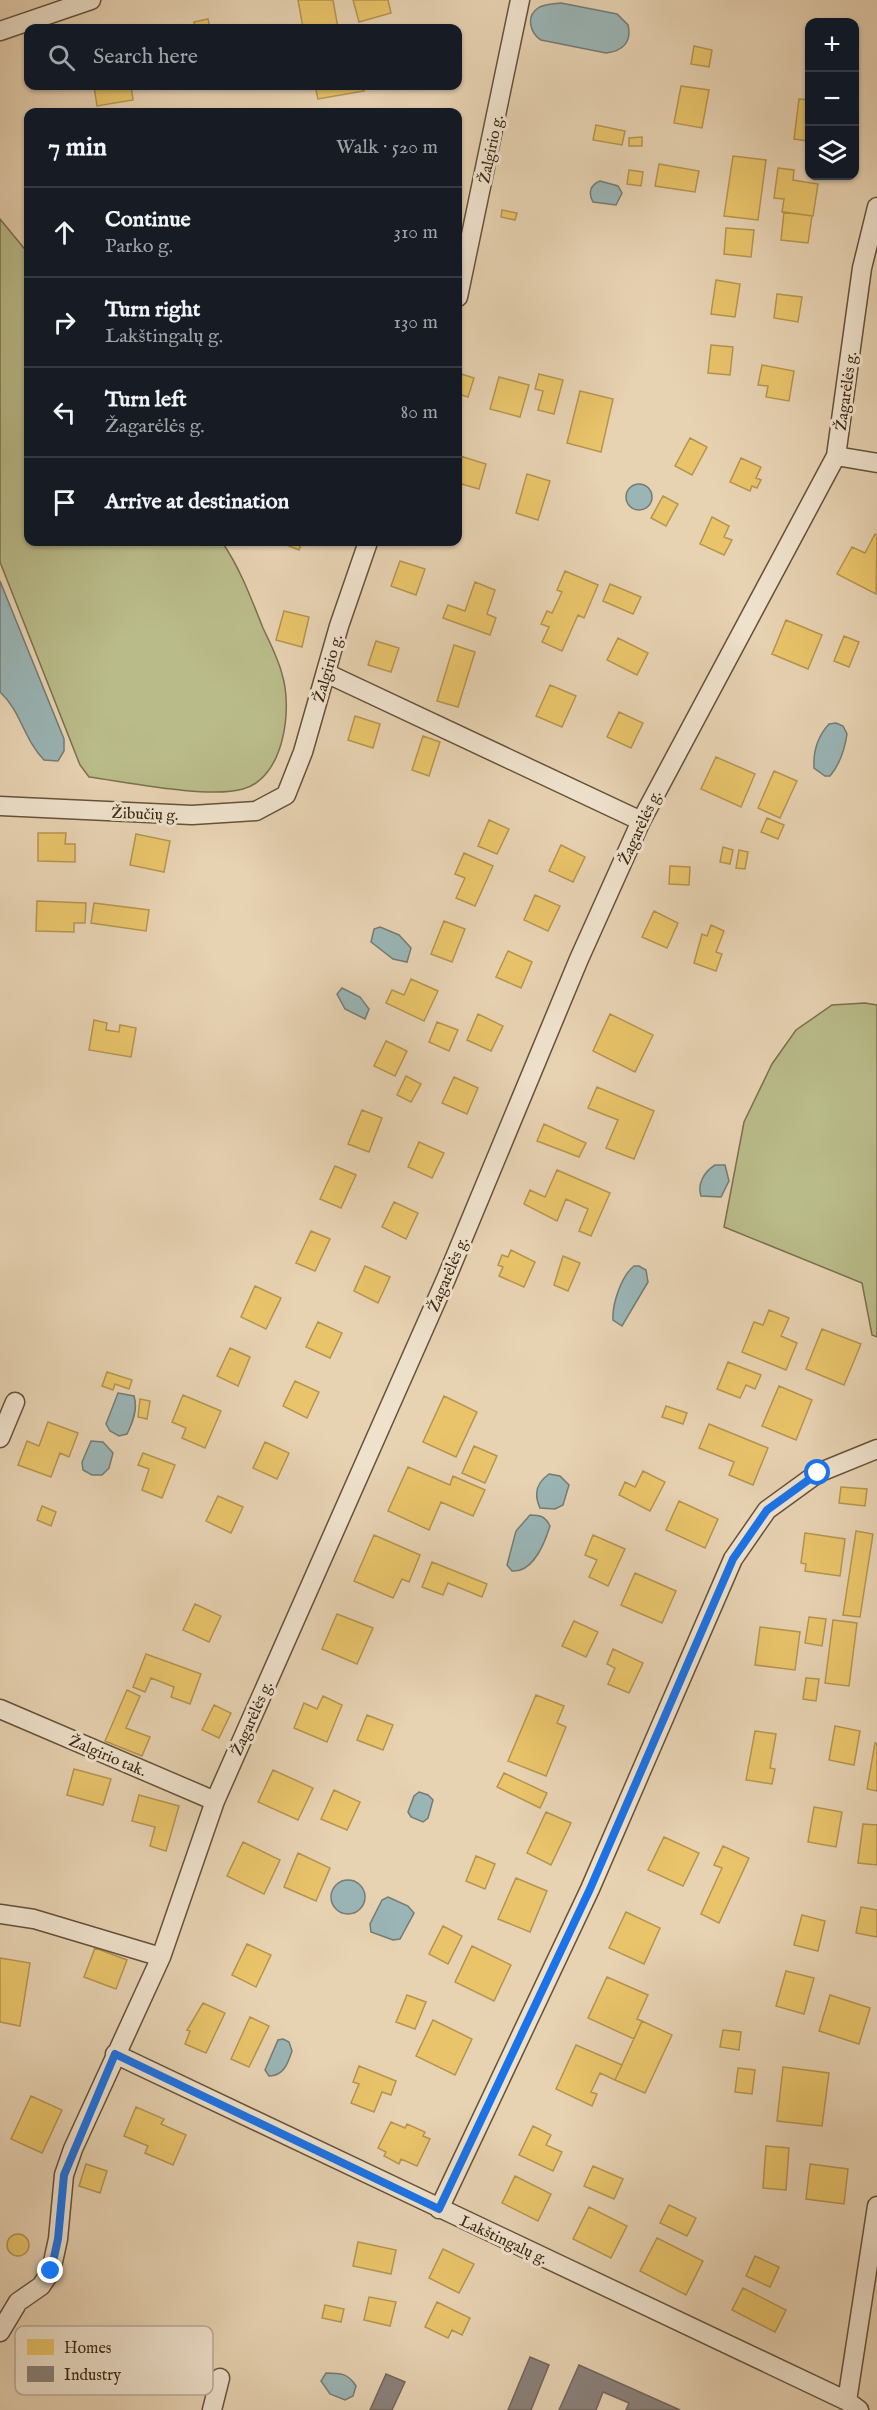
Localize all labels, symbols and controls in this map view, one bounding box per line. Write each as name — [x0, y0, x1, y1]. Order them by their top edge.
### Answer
map controls — [805, 18, 859, 180]
button: + — [805, 18, 859, 72]
search box — [24, 24, 462, 90]
icon: search — [45, 41, 78, 74]
text: Search here — [93, 43, 198, 71]
button: − — [805, 72, 859, 126]
street label: Žalgirio g. — [474, 113, 509, 186]
button: layers — [805, 126, 859, 180]
text: 7 min — [48, 131, 107, 164]
text: Walk · 520 m — [336, 135, 438, 160]
text: Continue — [105, 206, 191, 234]
icon: ahead — [48, 216, 81, 249]
text: 310 m — [394, 220, 438, 245]
text: Parko g. — [105, 234, 173, 259]
text: Turn right — [105, 296, 200, 324]
icon: right — [48, 306, 81, 339]
text: 130 m — [393, 310, 438, 335]
text: Lakštingalų g. — [105, 324, 223, 349]
street label: Žagarėlės g. — [831, 350, 862, 432]
text: Turn left — [105, 386, 187, 414]
icon: left — [48, 396, 81, 429]
text: 80 m — [401, 400, 438, 425]
text: Žagarėlės g. — [105, 414, 205, 439]
icon: arrive — [48, 486, 81, 519]
text: Arrive at destination — [105, 488, 289, 516]
street label: Žalgirio g. — [309, 632, 348, 705]
street label: Žagarėlės g. — [614, 787, 667, 868]
street label: Žibučių g. — [111, 803, 179, 826]
street label: Žagarėlės g. — [423, 1234, 474, 1315]
route start — [804, 1459, 830, 1485]
street label: Žagarėlės g. — [227, 1678, 278, 1759]
street label: Žalgirio tak. — [65, 1731, 149, 1782]
street label: Lakštingalų g. — [456, 2212, 550, 2270]
route end — [37, 2257, 63, 2283]
legend — [15, 2326, 213, 2395]
text: Homes — [64, 2339, 112, 2359]
text: Industry — [64, 2366, 121, 2386]

